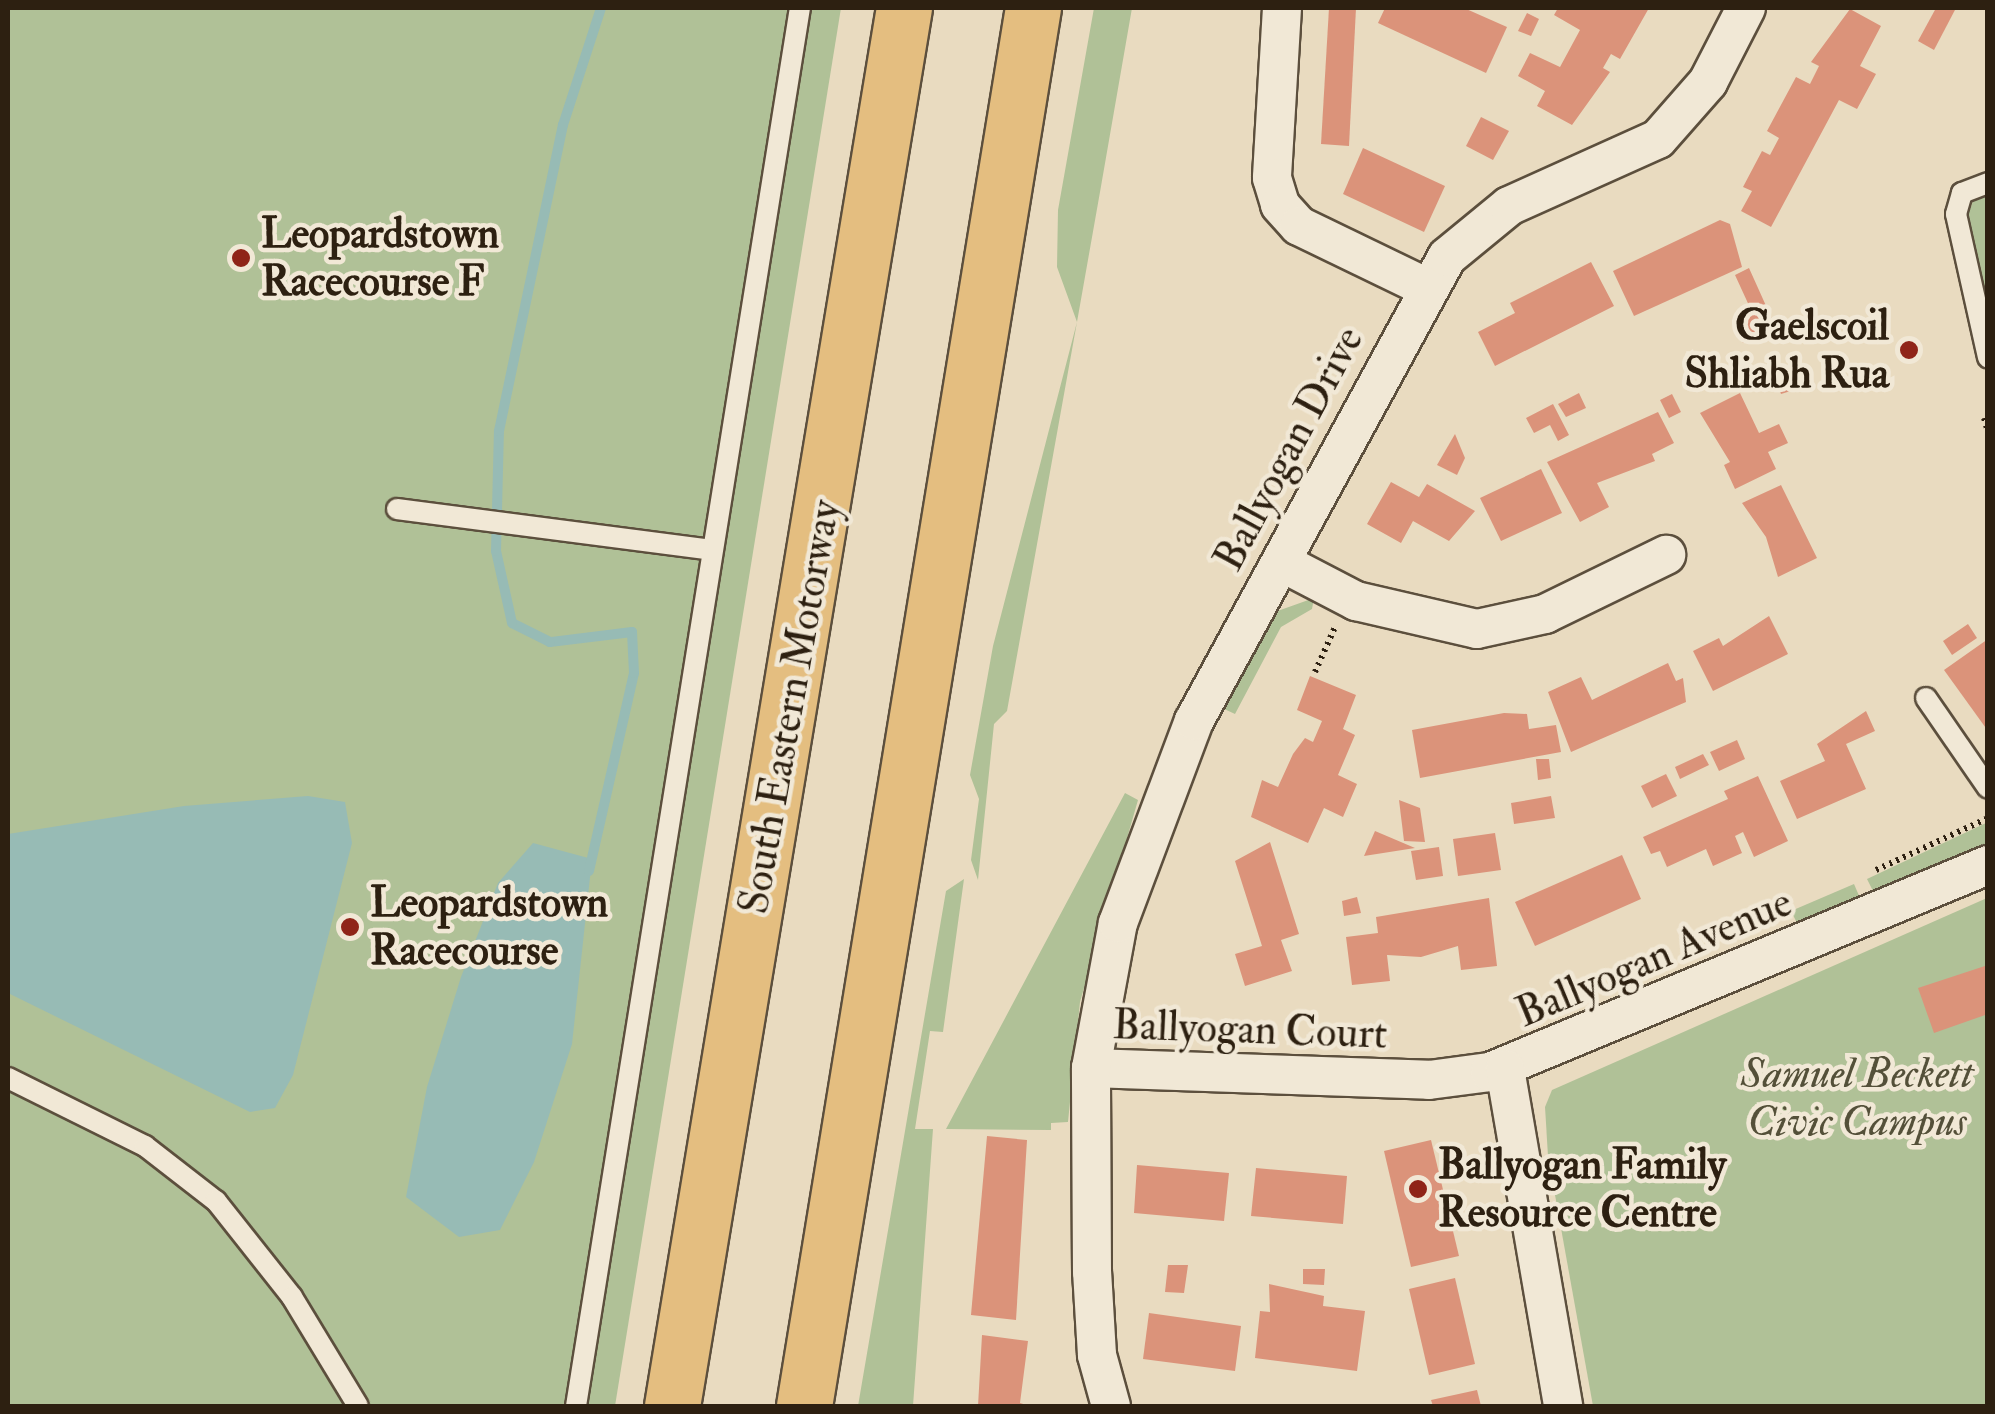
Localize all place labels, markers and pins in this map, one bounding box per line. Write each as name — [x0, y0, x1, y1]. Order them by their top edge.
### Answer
place label: Leopardstown Racecourse F — [261, 209, 499, 308]
marker: Leopardstown Racecourse F — [230, 247, 252, 269]
place label: Gaelscoil Shliabh Rua — [1685, 301, 1889, 400]
marker: Gaelscoil Shliabh Rua — [1898, 339, 1920, 361]
place label: Leopardstown Racecourse — [370, 878, 608, 976]
marker: Leopardstown Racecourse — [339, 916, 361, 938]
place label: Ballyogan Family Resource Centre — [1438, 1140, 1726, 1238]
marker: Ballyogan Family Resource Centre — [1407, 1178, 1429, 1200]

